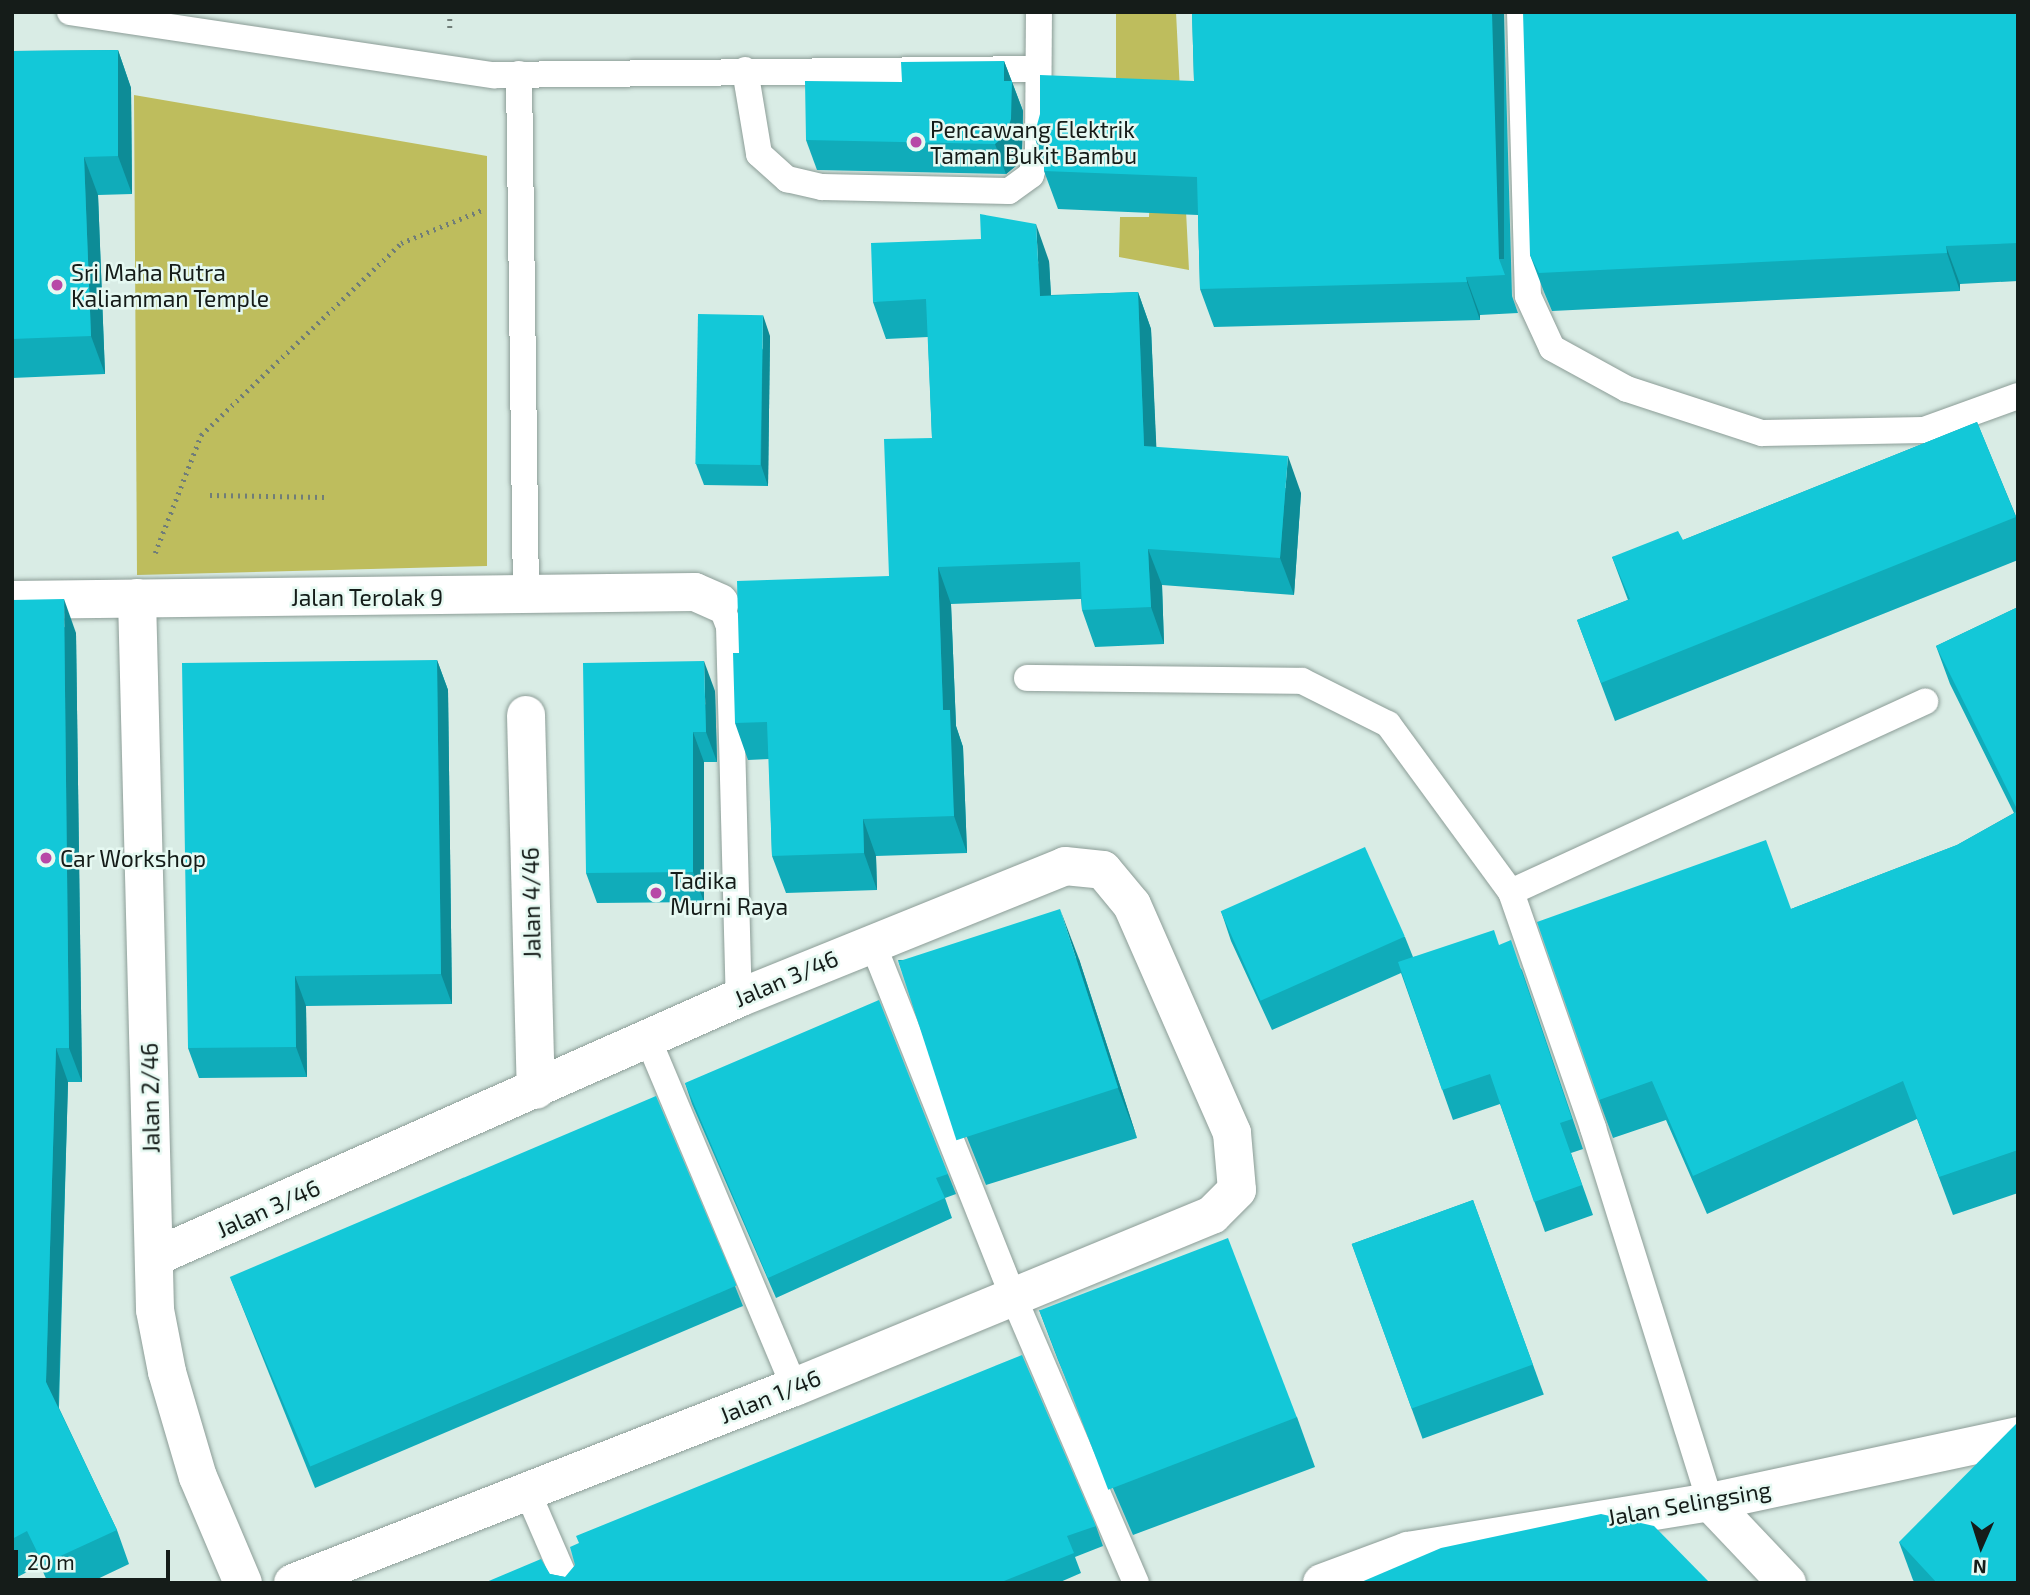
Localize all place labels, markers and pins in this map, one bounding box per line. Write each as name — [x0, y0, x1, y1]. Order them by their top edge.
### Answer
place label: Pencawang Elektrik Taman Bukit Bambu — [930, 115, 1137, 169]
marker: Pencawang Elektrik Taman Bukit Bambu — [908, 134, 924, 150]
place label: Sri Maha Rutra Kaliamman Temple — [71, 258, 270, 312]
marker: Sri Maha Rutra Kaliamman Temple — [49, 277, 65, 293]
place label: Car Workshop — [60, 844, 207, 872]
marker: Car Workshop — [38, 850, 54, 866]
place label: Tadika Murni Raya — [670, 866, 788, 920]
marker: Tadika Murni Raya — [648, 885, 664, 901]

